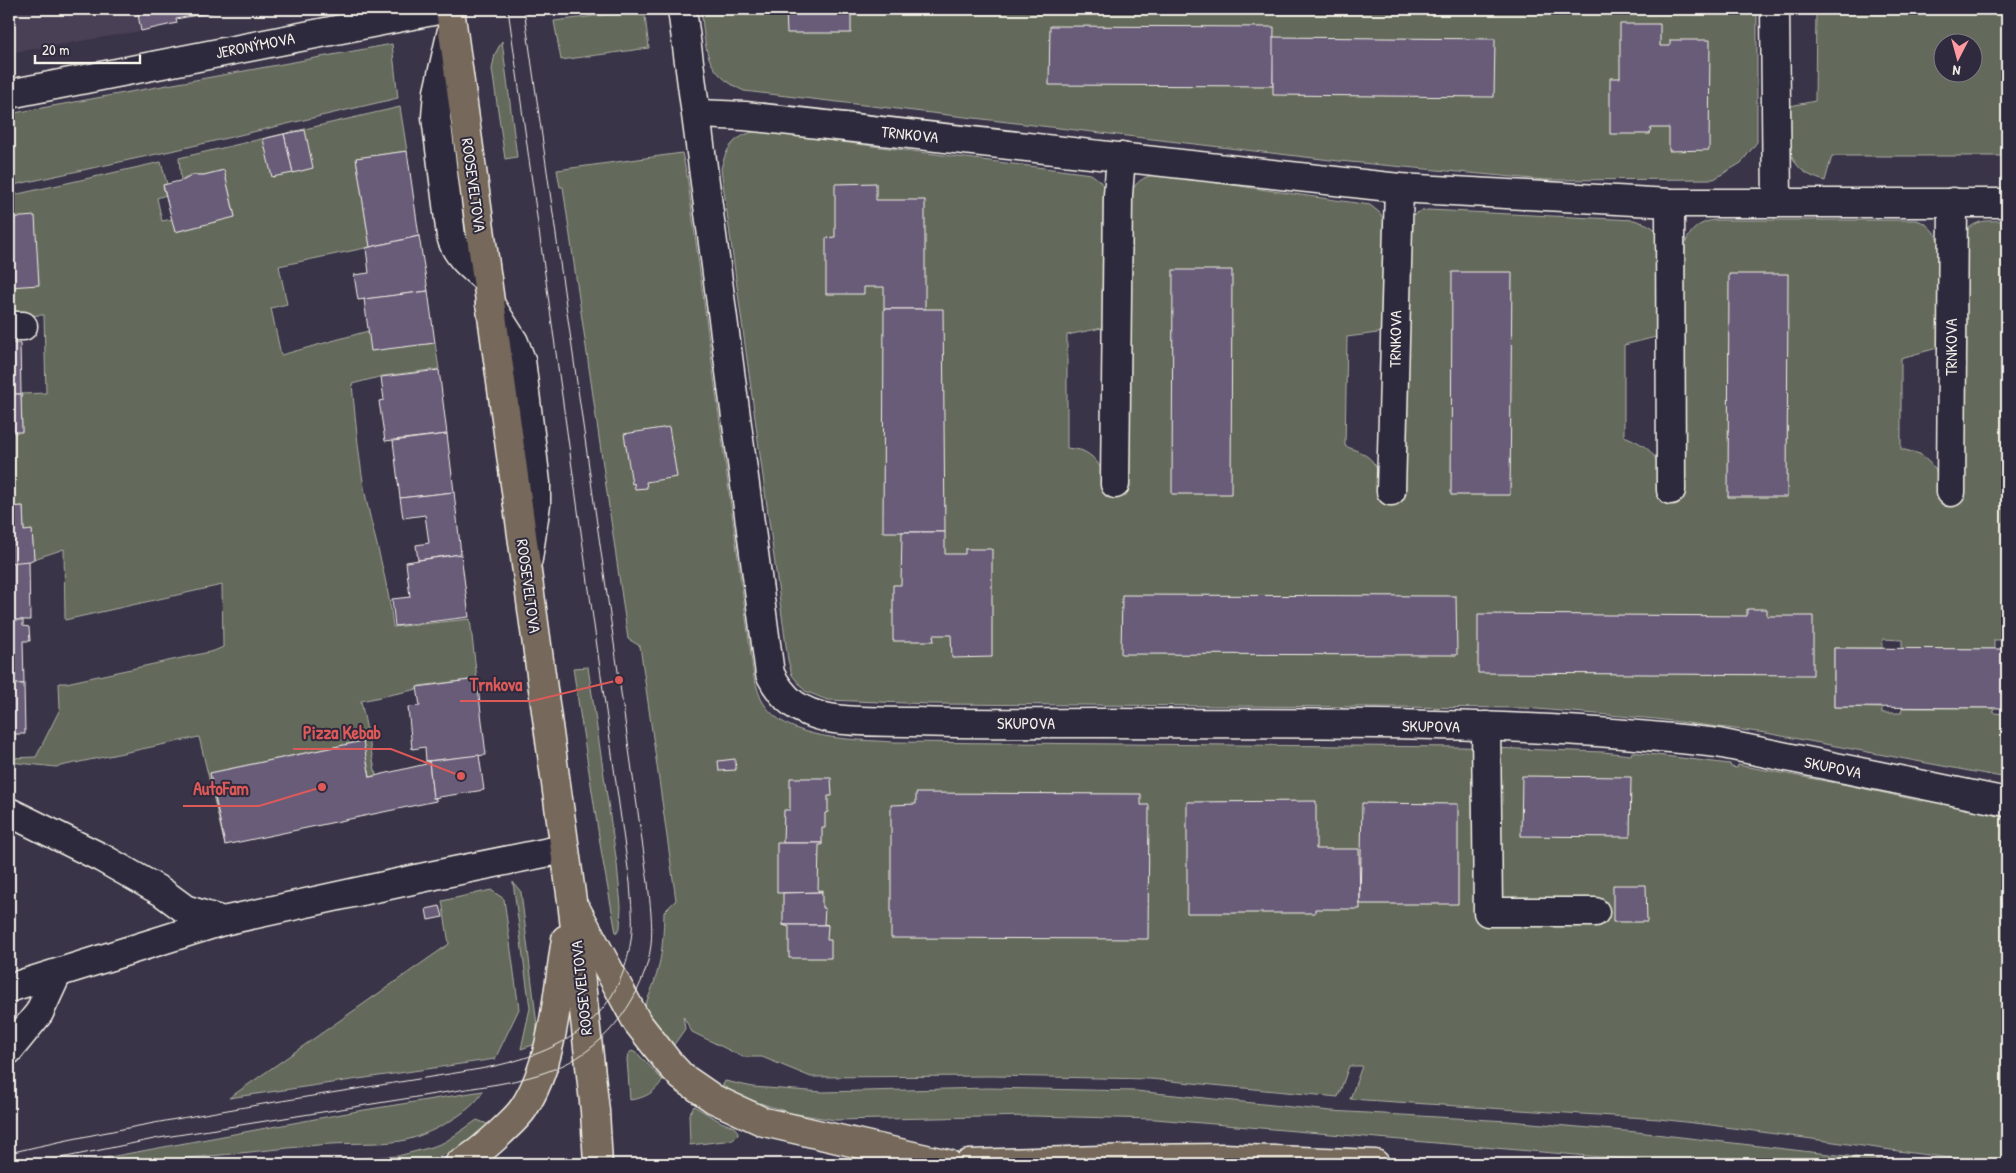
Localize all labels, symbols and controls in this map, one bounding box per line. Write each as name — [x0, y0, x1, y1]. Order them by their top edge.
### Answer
street label: JERONÝMOVA — [214, 27, 297, 63]
scale bar — [35, 32, 140, 64]
north arrow — [1934, 32, 1984, 82]
text: 20 m — [42, 39, 69, 60]
text: N — [1951, 62, 1961, 81]
street label: TRNKOVA — [880, 120, 940, 148]
street label: ROOSEVELTOVA — [457, 137, 492, 234]
street label: TRNKOVA — [1384, 310, 1407, 368]
street label: TRNKOVA — [1940, 318, 1962, 376]
street label: ROOSEVELTOVA — [512, 538, 547, 635]
callout: Trnkova — [460, 668, 532, 701]
text: Trnkova — [469, 672, 523, 697]
street label: SKUPOVA — [997, 712, 1055, 734]
street label: SKUPOVA — [1402, 714, 1460, 738]
callout: Pizza Kebab — [293, 716, 391, 749]
text: Pizza Kebab — [303, 720, 381, 745]
street label: SKUPOVA — [1802, 751, 1864, 783]
callout: AutoFam — [183, 773, 259, 806]
text: AutoFam — [193, 776, 249, 801]
street label: ROOSEVELTOVA — [565, 940, 597, 1036]

